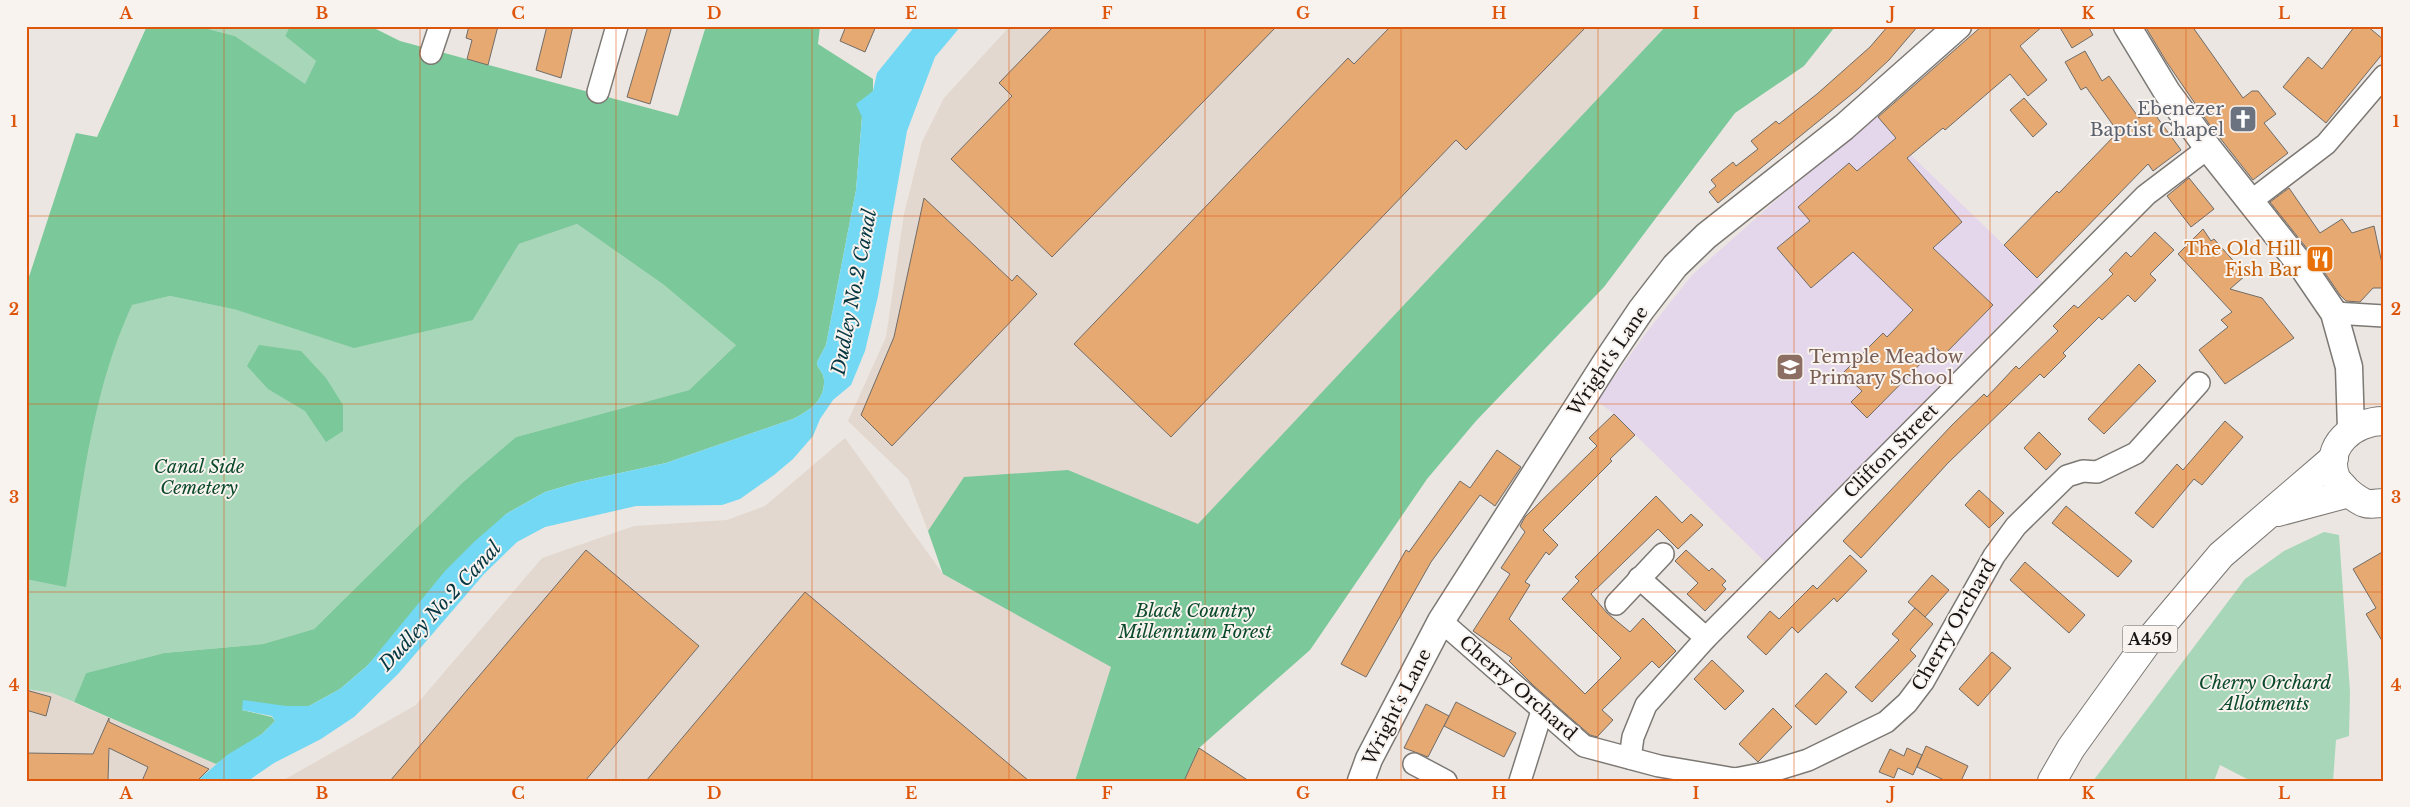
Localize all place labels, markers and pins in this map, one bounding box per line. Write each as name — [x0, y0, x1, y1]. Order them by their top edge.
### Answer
place label: Ebenezer Baptist Chapel — [2090, 98, 2224, 141]
church icon: Ebenezer Baptist Chapel — [2228, 104, 2258, 134]
place label: The Old Hill Fish Bar — [2184, 238, 2301, 281]
restaurant icon: The Old Hill Fish Bar — [2305, 244, 2335, 274]
place label: Temple Meadow Primary School — [1809, 346, 1964, 389]
school or university icon: Temple Meadow Primary School — [1775, 352, 1805, 382]

